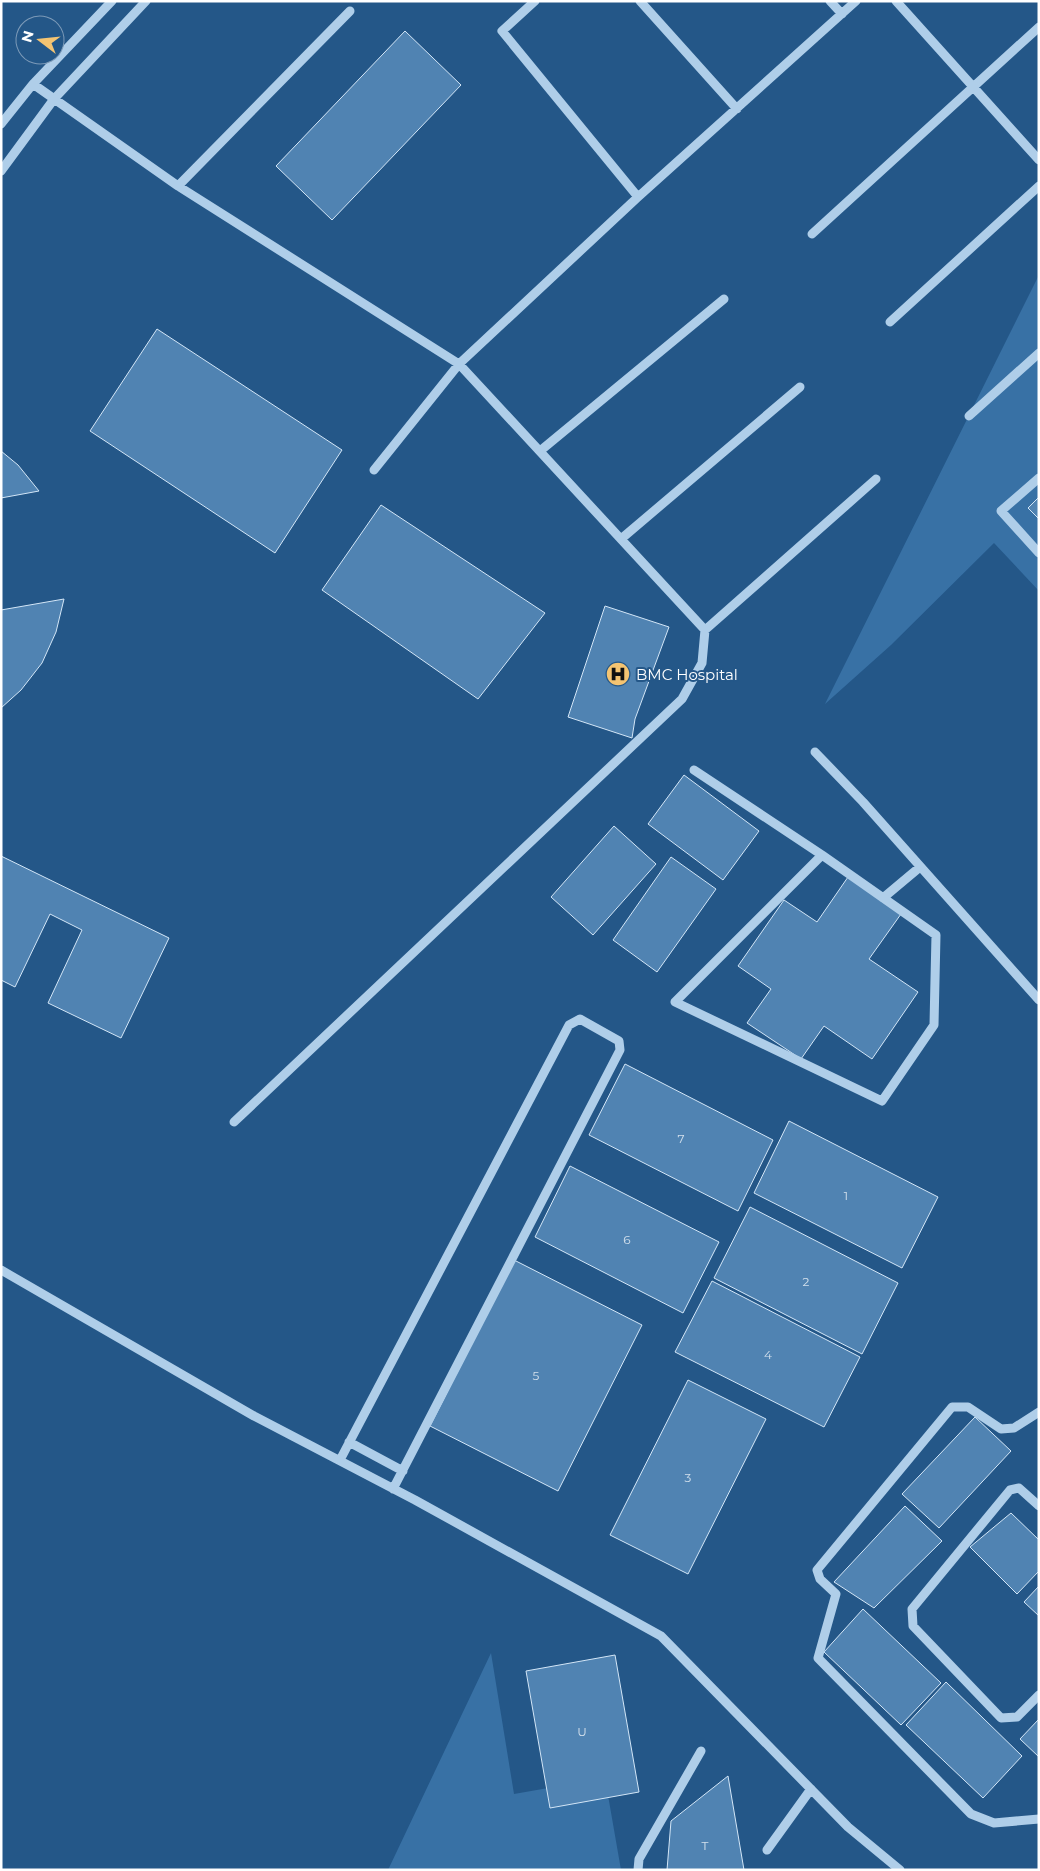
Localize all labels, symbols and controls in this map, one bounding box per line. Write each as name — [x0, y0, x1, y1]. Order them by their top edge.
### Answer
north arrow — [15, 15, 65, 65]
text: N — [17, 28, 38, 44]
hospital icon: BMC Hospital — [605, 661, 631, 687]
place label: BMC Hospital — [636, 665, 738, 684]
house number: 7 — [677, 1131, 685, 1146]
house number: 1 — [844, 1188, 848, 1203]
house number: 6 — [623, 1232, 631, 1247]
house number: 2 — [803, 1274, 810, 1289]
house number: 4 — [764, 1347, 772, 1362]
house number: 5 — [533, 1368, 540, 1383]
house number: 3 — [685, 1470, 692, 1485]
house number: U — [577, 1724, 587, 1739]
house number: T — [702, 1838, 709, 1853]

